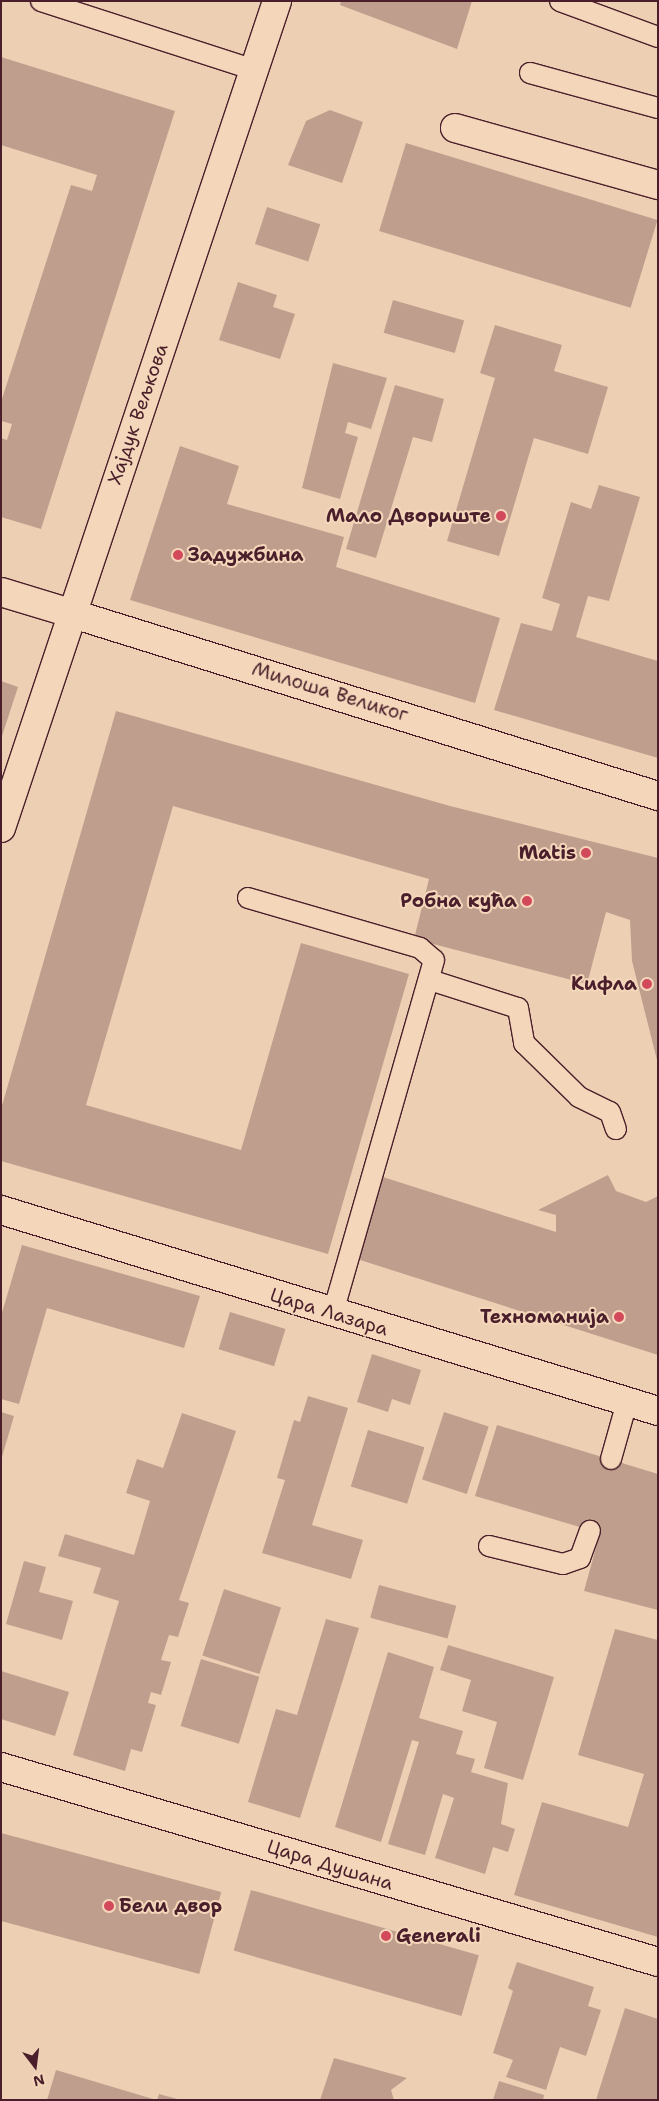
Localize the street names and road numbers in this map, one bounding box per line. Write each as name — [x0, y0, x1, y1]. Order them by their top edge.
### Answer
street label: Хајдук Вељкова — [103, 341, 173, 487]
street label: Милоша Великог — [249, 657, 411, 727]
street label: Цара Лазара — [267, 1283, 391, 1341]
street label: Цара Душана — [264, 1835, 396, 1895]

